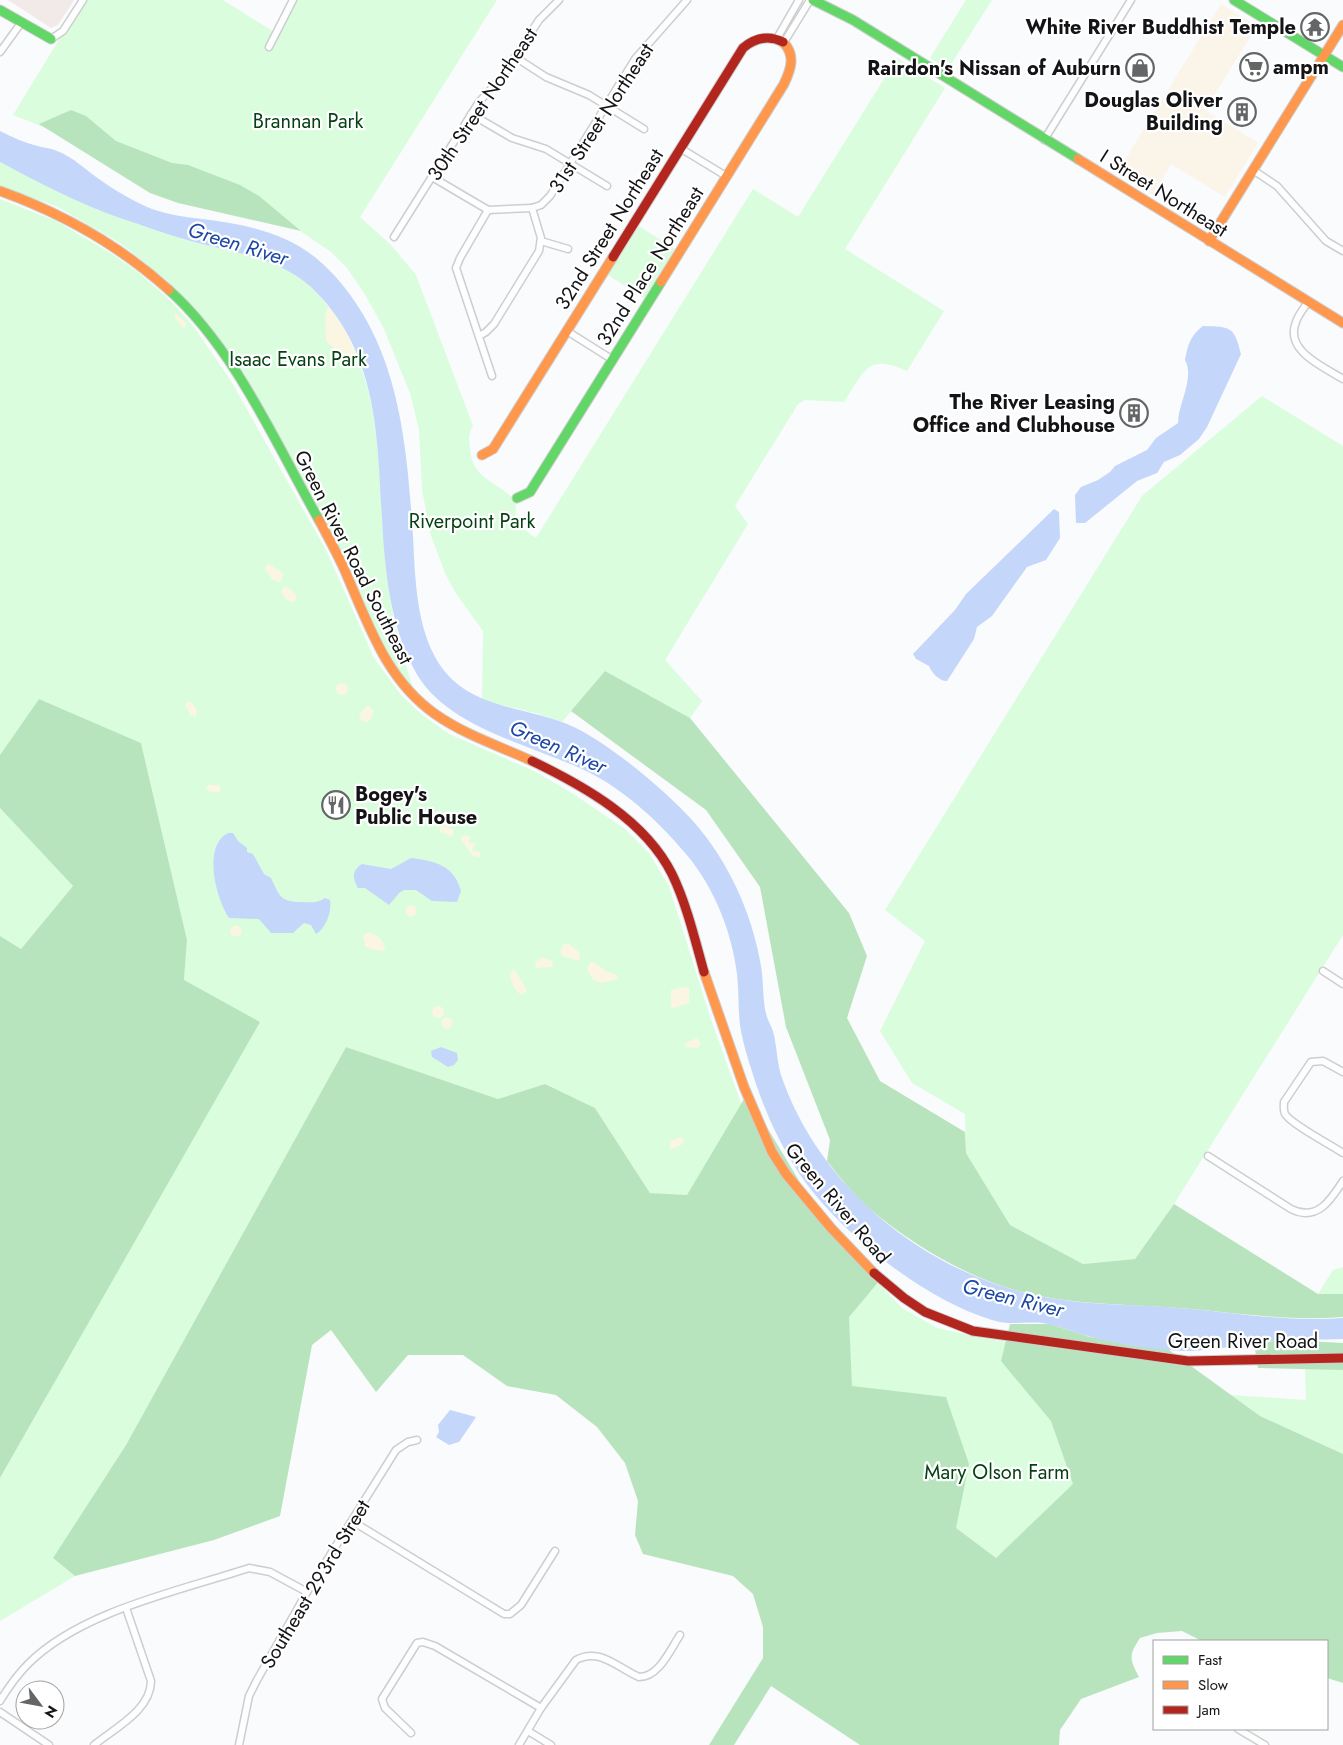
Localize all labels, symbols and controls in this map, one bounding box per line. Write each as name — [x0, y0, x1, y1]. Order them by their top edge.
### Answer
temple icon: White River Buddhist Temple — [1300, 12, 1330, 42]
place label: White River Buddhist Temple — [1025, 13, 1296, 42]
street label: 30th Street Northeast — [420, 22, 545, 187]
street label: 31st Street Northeast — [542, 37, 661, 199]
supermarket icon: ampm — [1239, 52, 1269, 82]
shop icon: Rairdon's Nissan of Auburn — [1125, 53, 1155, 83]
place label: ampm — [1273, 53, 1329, 82]
place label: Rairdon's Nissan of Auburn — [867, 54, 1121, 83]
place label: Douglas Oliver Building — [1084, 86, 1224, 138]
building icon: Douglas Oliver Building — [1227, 97, 1257, 127]
park label: Brannan Park — [253, 107, 363, 136]
street label: I Street Northeast — [1094, 142, 1233, 245]
street label: 32nd Street Northeast — [548, 143, 671, 316]
street label: 32nd Place Northeast — [590, 181, 711, 351]
water label: Green River — [184, 215, 293, 274]
park label: Isaac Evans Park — [229, 345, 367, 374]
place label: The River Leasing Office and Clubhouse — [913, 388, 1115, 440]
building icon: The River Leasing Office and Clubhouse — [1119, 398, 1149, 428]
street label: Green River Road Southeast — [287, 445, 420, 669]
park label: Riverpoint Park — [409, 507, 535, 536]
water label: Green River — [505, 712, 612, 782]
place label: Bogey's Public House — [355, 780, 477, 832]
restaurant icon: Bogey's Public House — [321, 790, 351, 820]
street label: Green River Road — [778, 1136, 897, 1270]
water label: Green River — [959, 1271, 1068, 1325]
street label: Green River Road — [1168, 1327, 1318, 1356]
park label: Mary Olson Farm — [924, 1458, 1070, 1487]
street label: Southeast 293rd Street — [253, 1494, 377, 1674]
legend — [1153, 1640, 1328, 1730]
text: Fast — [1198, 1649, 1222, 1671]
text: Slow — [1198, 1674, 1229, 1696]
north arrow — [15, 1680, 65, 1730]
text: Jam — [1196, 1699, 1221, 1721]
text: N — [40, 1702, 62, 1722]

